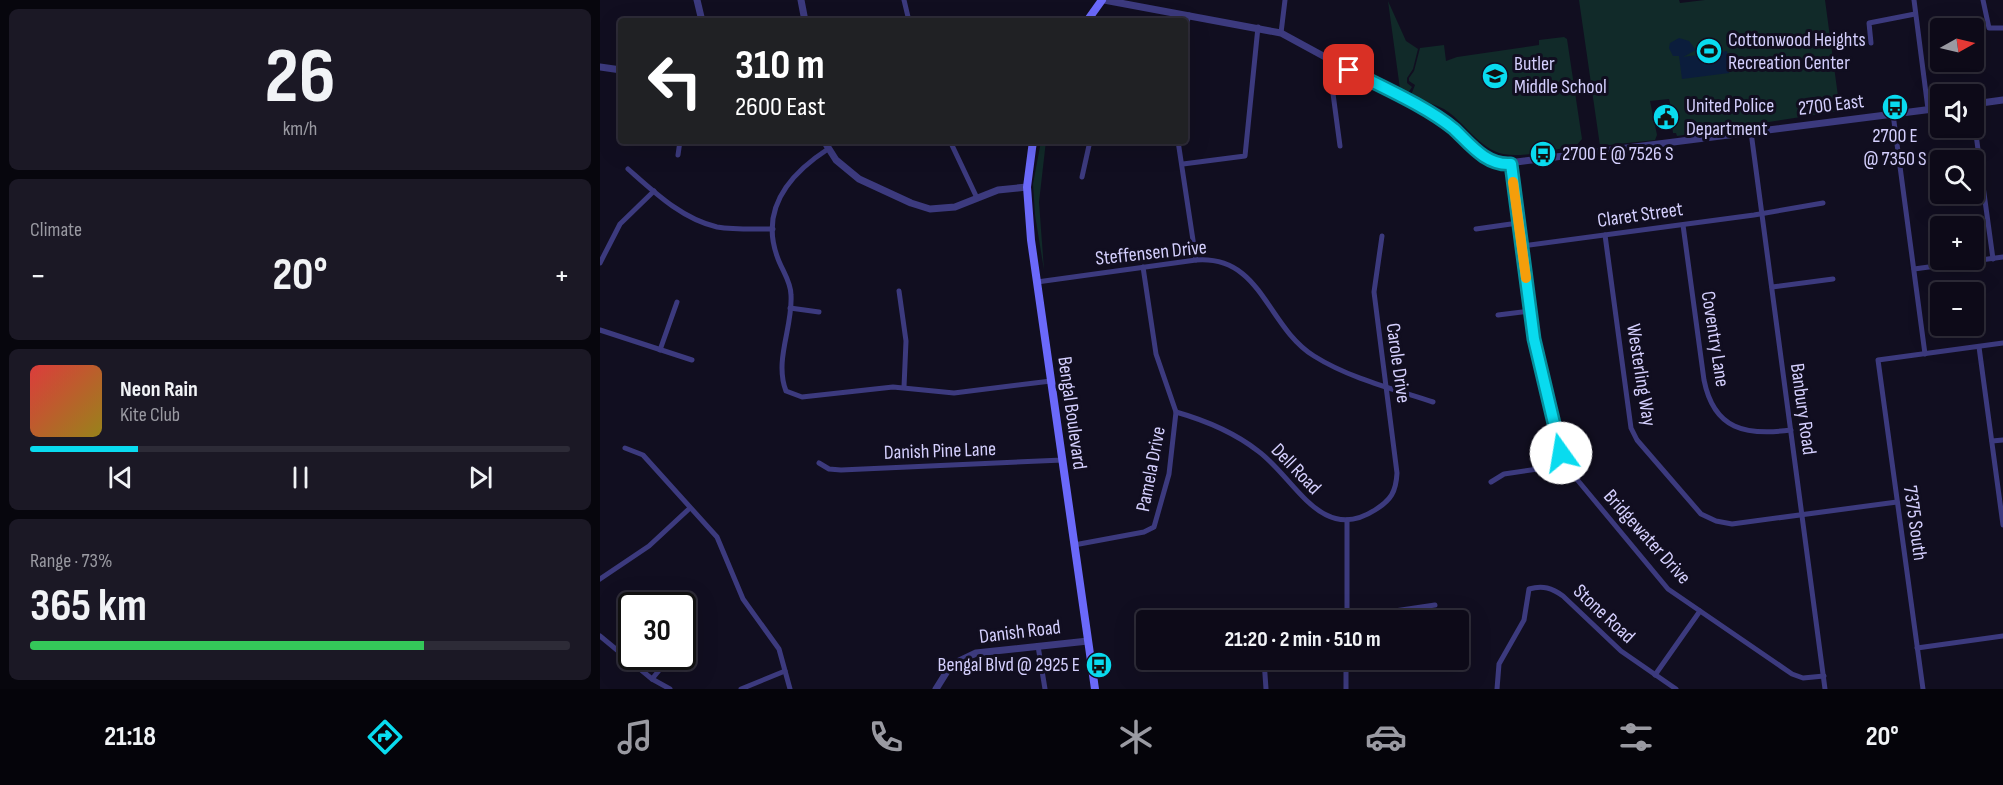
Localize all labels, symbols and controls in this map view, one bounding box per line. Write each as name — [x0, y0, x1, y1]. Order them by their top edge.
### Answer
north arrow — [1930, 18, 1984, 72]
map controls — [1930, 18, 1984, 336]
place label: Cottonwood Heights Recreation Center — [1728, 28, 1866, 75]
text: 26 — [265, 31, 335, 124]
sports icon: Cottonwood Heights Recreation Center — [1694, 36, 1724, 66]
text: 310 m — [735, 40, 825, 91]
icon: left — [636, 42, 714, 120]
pin — [1323, 44, 1374, 95]
place label: Butler Middle School — [1514, 52, 1607, 99]
icon: arrive — [1332, 53, 1365, 86]
school or university icon: Butler Middle School — [1480, 61, 1510, 91]
button: sound — [1930, 84, 1984, 138]
street label: 2700 East — [1797, 89, 1865, 121]
text: 2600 East — [735, 91, 825, 123]
bus stop icon: 2700 E @ 7350 S — [1880, 92, 1910, 122]
place label: United Police Department — [1686, 94, 1774, 141]
public building icon: United Police Department — [1651, 102, 1681, 132]
text: km/h — [283, 117, 317, 141]
place label: 2700 E @ 7350 S — [1863, 124, 1927, 171]
bus stop icon: 2700 E @ 7526 S — [1528, 139, 1558, 169]
place label: 2700 E @ 7526 S — [1562, 142, 1674, 166]
button: search — [1930, 150, 1984, 204]
street label: Claret Street — [1596, 197, 1684, 233]
button: + — [1930, 216, 1984, 270]
text: Climate — [30, 218, 82, 242]
street label: Steffensen Drive — [1094, 235, 1208, 271]
text: 20° — [272, 248, 328, 303]
text: − — [30, 256, 46, 296]
text: + — [554, 256, 570, 296]
button: − — [1930, 282, 1984, 336]
street label: Coventry Lane — [1696, 289, 1734, 389]
street label: Carole Drive — [1381, 321, 1415, 405]
street label: Westerling Way — [1621, 322, 1661, 428]
street label: Bengal Boulevard — [1052, 355, 1092, 471]
street label: Banbury Road — [1785, 362, 1821, 456]
text: Neon Rain — [120, 376, 198, 403]
text: Kite Club — [120, 403, 180, 427]
position arrow — [1529, 421, 1593, 485]
street label: Pamela Drive — [1131, 424, 1171, 514]
street label: Danish Pine Lane — [883, 437, 997, 465]
street label: Dell Road — [1266, 438, 1326, 500]
icon: previous — [104, 461, 137, 494]
icon: pause — [284, 461, 317, 494]
icon: next — [464, 461, 497, 494]
street label: 7375 South — [1898, 484, 1932, 562]
street label: Bridgewater Drive — [1598, 485, 1696, 589]
text: Range · 73% — [30, 549, 112, 573]
text: 365 km — [30, 579, 147, 634]
street label: Stone Road — [1568, 579, 1640, 649]
speed limit sign: 30 — [618, 592, 696, 670]
street label: Danish Road — [978, 615, 1062, 649]
text: 21:20 · 2 min · 510 m — [1224, 626, 1381, 653]
bus stop icon: Bengal Blvd @ 2925 E — [1084, 650, 1114, 680]
place label: Bengal Blvd @ 2925 E — [938, 653, 1080, 677]
icon: directions — [364, 716, 406, 758]
icon: music — [614, 716, 656, 758]
icon: phone — [865, 716, 907, 758]
icon: climate — [1115, 716, 1157, 758]
icon: car — [1365, 716, 1407, 758]
icon: filters — [1615, 716, 1657, 758]
text: 21:18 — [104, 721, 156, 753]
text: 20° — [1866, 721, 1899, 753]

